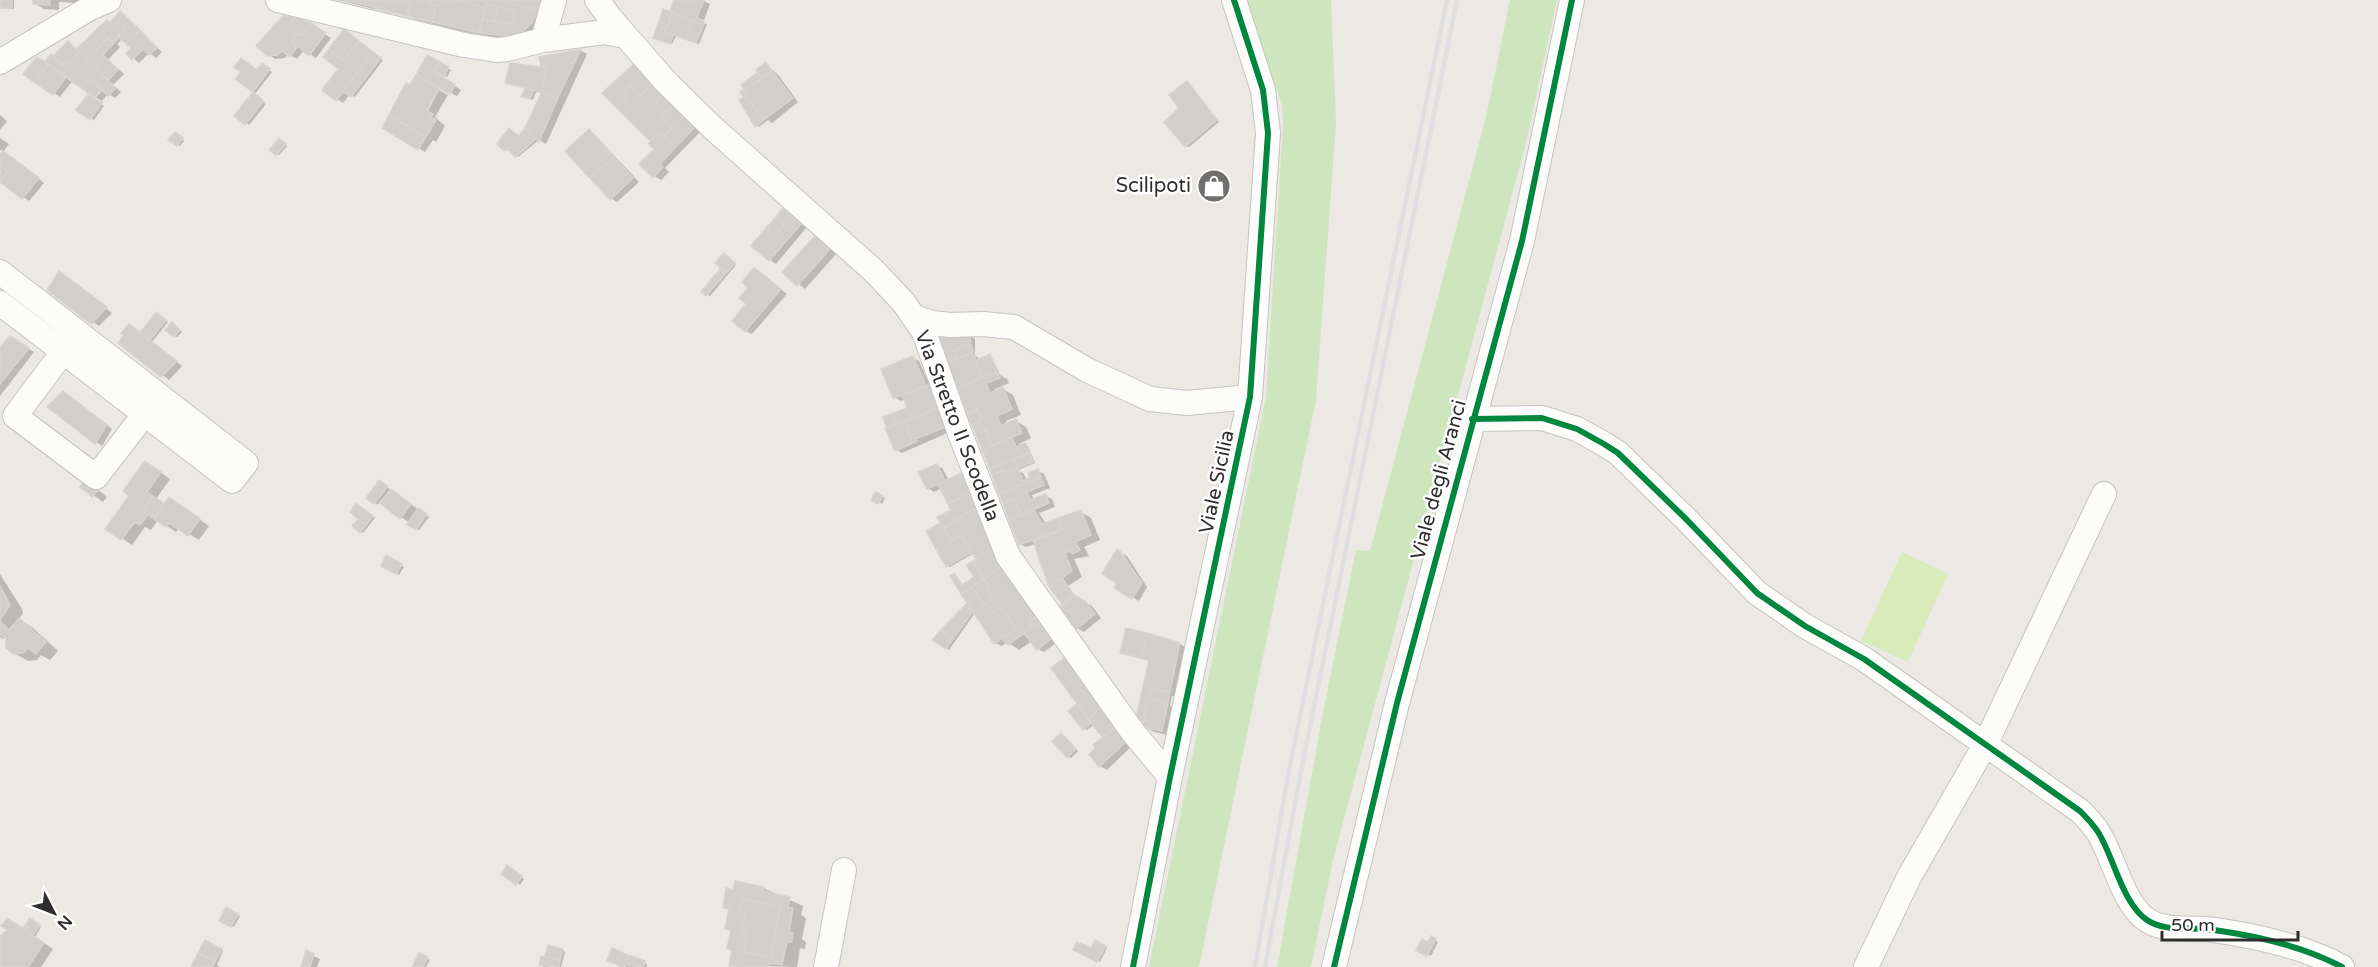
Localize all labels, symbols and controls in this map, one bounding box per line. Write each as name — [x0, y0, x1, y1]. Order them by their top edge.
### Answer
shop icon: Scilipoti — [1196, 168, 1232, 204]
place label: Scilipoti — [1116, 174, 1191, 198]
street label: Via Stretto II Scodella — [909, 327, 1005, 525]
street label: Viale degli Aranci — [1406, 397, 1472, 563]
street label: Viale Sicilia — [1194, 428, 1240, 536]
north arrow — [24, 883, 84, 943]
scale bar — [2162, 904, 2298, 942]
text: N — [53, 911, 76, 934]
text: 50 m — [2171, 914, 2215, 936]

